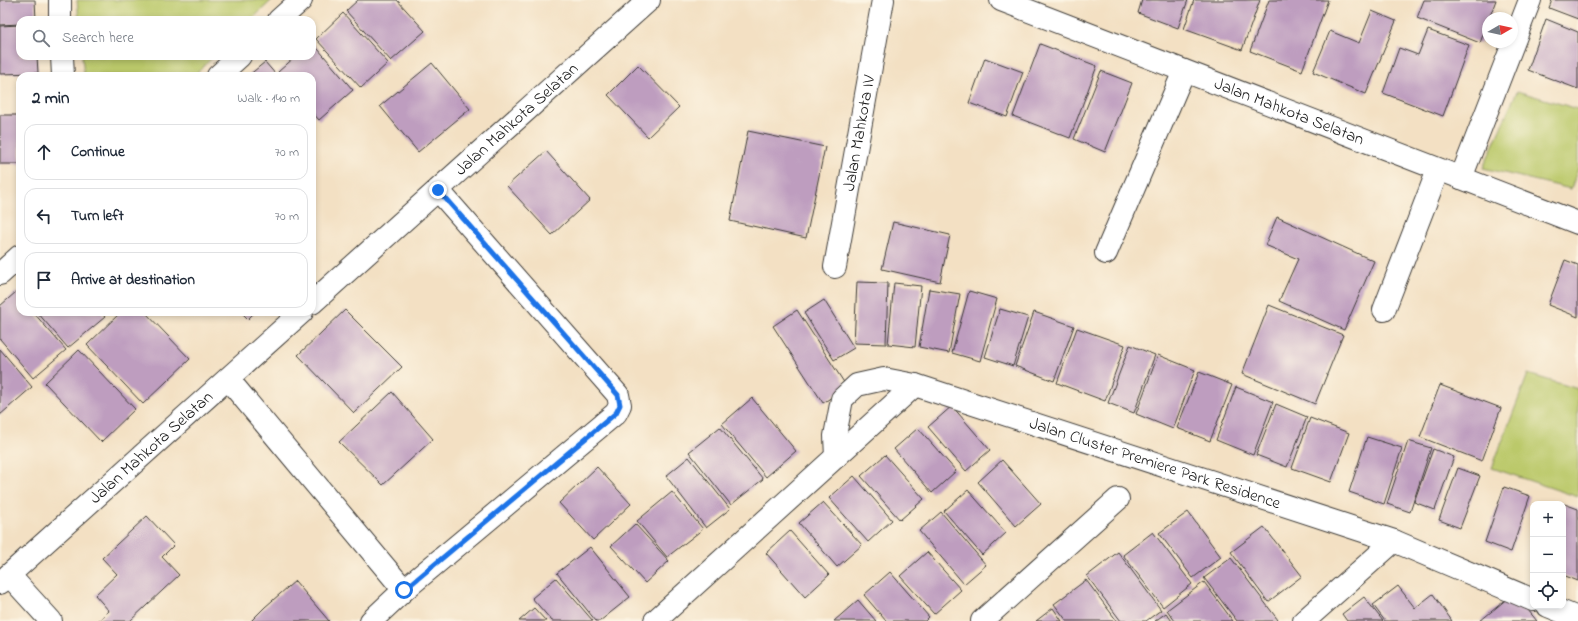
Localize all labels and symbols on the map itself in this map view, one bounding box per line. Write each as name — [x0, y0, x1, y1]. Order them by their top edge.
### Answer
north arrow — [1482, 12, 1518, 48]
street label: Jalan Mahkota Selatan — [449, 57, 584, 182]
street label: Jalan Mahkota Selatan — [1211, 71, 1368, 152]
street label: Jalan Mahkota IV — [836, 72, 882, 193]
route end — [429, 181, 447, 199]
street label: Jalan Mahkota Selatan — [84, 385, 219, 510]
street label: Jalan Cluster Premiere Park Residence — [1026, 411, 1284, 516]
route start — [395, 581, 413, 599]

